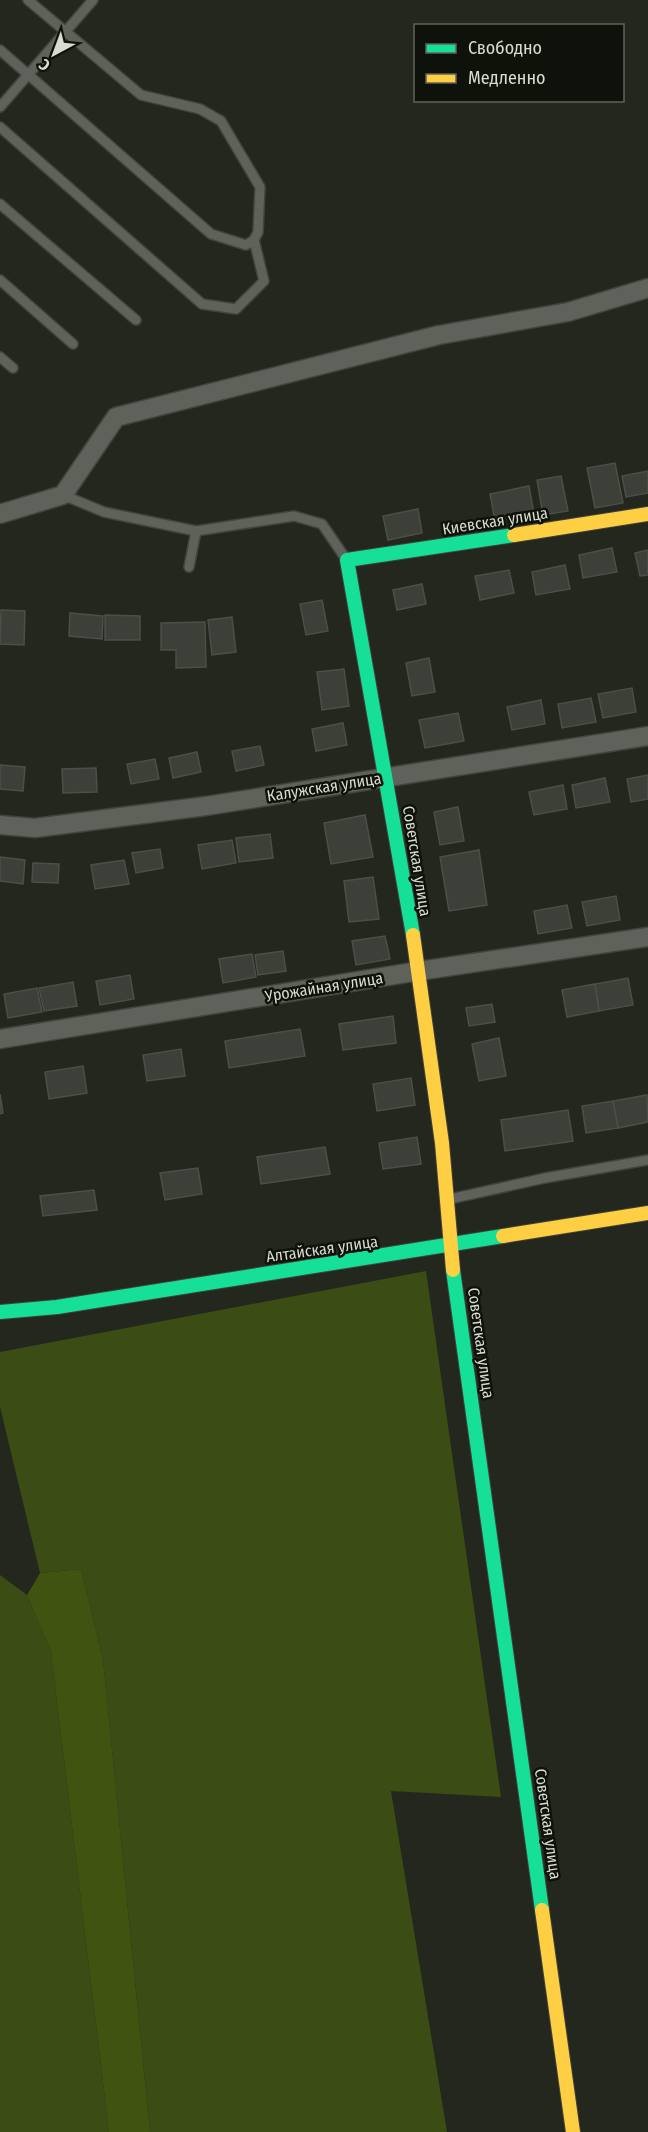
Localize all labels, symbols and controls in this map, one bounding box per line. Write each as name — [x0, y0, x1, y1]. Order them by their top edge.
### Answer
north arrow — [24, 24, 84, 84]
legend — [414, 24, 624, 102]
text: Свободно — [468, 37, 542, 59]
text: С — [35, 55, 54, 75]
text: Медленно — [468, 67, 546, 89]
street label: Киевская улица — [441, 503, 549, 539]
street label: Калужская улица — [265, 769, 383, 805]
street label: Советская улица — [399, 804, 435, 918]
street label: Урожайная улица — [263, 968, 384, 1006]
street label: Алтайская улица — [265, 1232, 379, 1266]
street label: Советская улица — [464, 1286, 498, 1400]
street label: Советская улица — [531, 1767, 565, 1881]

